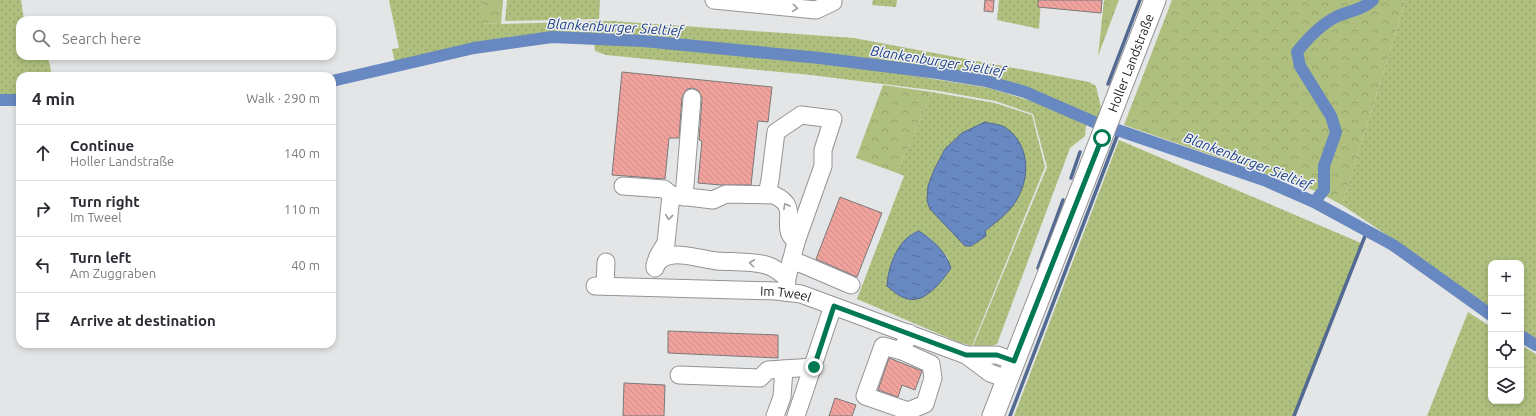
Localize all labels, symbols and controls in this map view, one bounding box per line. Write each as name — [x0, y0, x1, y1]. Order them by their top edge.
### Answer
one-way arrow — [792, 3, 798, 12]
street label: Holler Landstraße — [1105, 12, 1156, 114]
water label: Blankenburger Sieltief — [547, 15, 685, 39]
search box — [16, 16, 336, 60]
icon: search — [30, 27, 52, 49]
text: Search here — [62, 30, 141, 47]
water label: Blankenburger Sieltief — [870, 42, 1008, 80]
text: 4 min — [32, 89, 75, 108]
text: Walk · 290 m — [246, 91, 320, 105]
route start — [1093, 129, 1111, 147]
water label: Blankenburger Sieltief — [1182, 129, 1316, 193]
text: Continue — [70, 137, 134, 154]
icon: ahead — [32, 142, 54, 164]
text: 140 m — [284, 146, 320, 160]
text: Holler Landstraße — [70, 154, 174, 168]
text: Turn right — [70, 193, 140, 210]
icon: right — [32, 198, 54, 220]
text: 110 m — [284, 202, 320, 216]
one-way arrow — [783, 203, 790, 210]
text: Im Tweel — [70, 210, 122, 224]
one-way arrow — [665, 214, 674, 220]
text: Turn left — [70, 249, 131, 266]
icon: left — [32, 254, 54, 276]
text: 40 m — [291, 258, 320, 272]
one-way arrow — [749, 259, 755, 268]
map controls — [1488, 260, 1524, 404]
button: + — [1488, 260, 1524, 296]
text: Am Zuggraben — [70, 266, 156, 280]
street label: Im Tweel — [760, 284, 814, 304]
button: − — [1488, 296, 1524, 332]
icon: arrive — [32, 310, 54, 332]
text: Arrive at destination — [70, 312, 216, 329]
button: locate — [1488, 332, 1524, 368]
route end — [805, 358, 823, 376]
button: layers — [1488, 368, 1524, 404]

